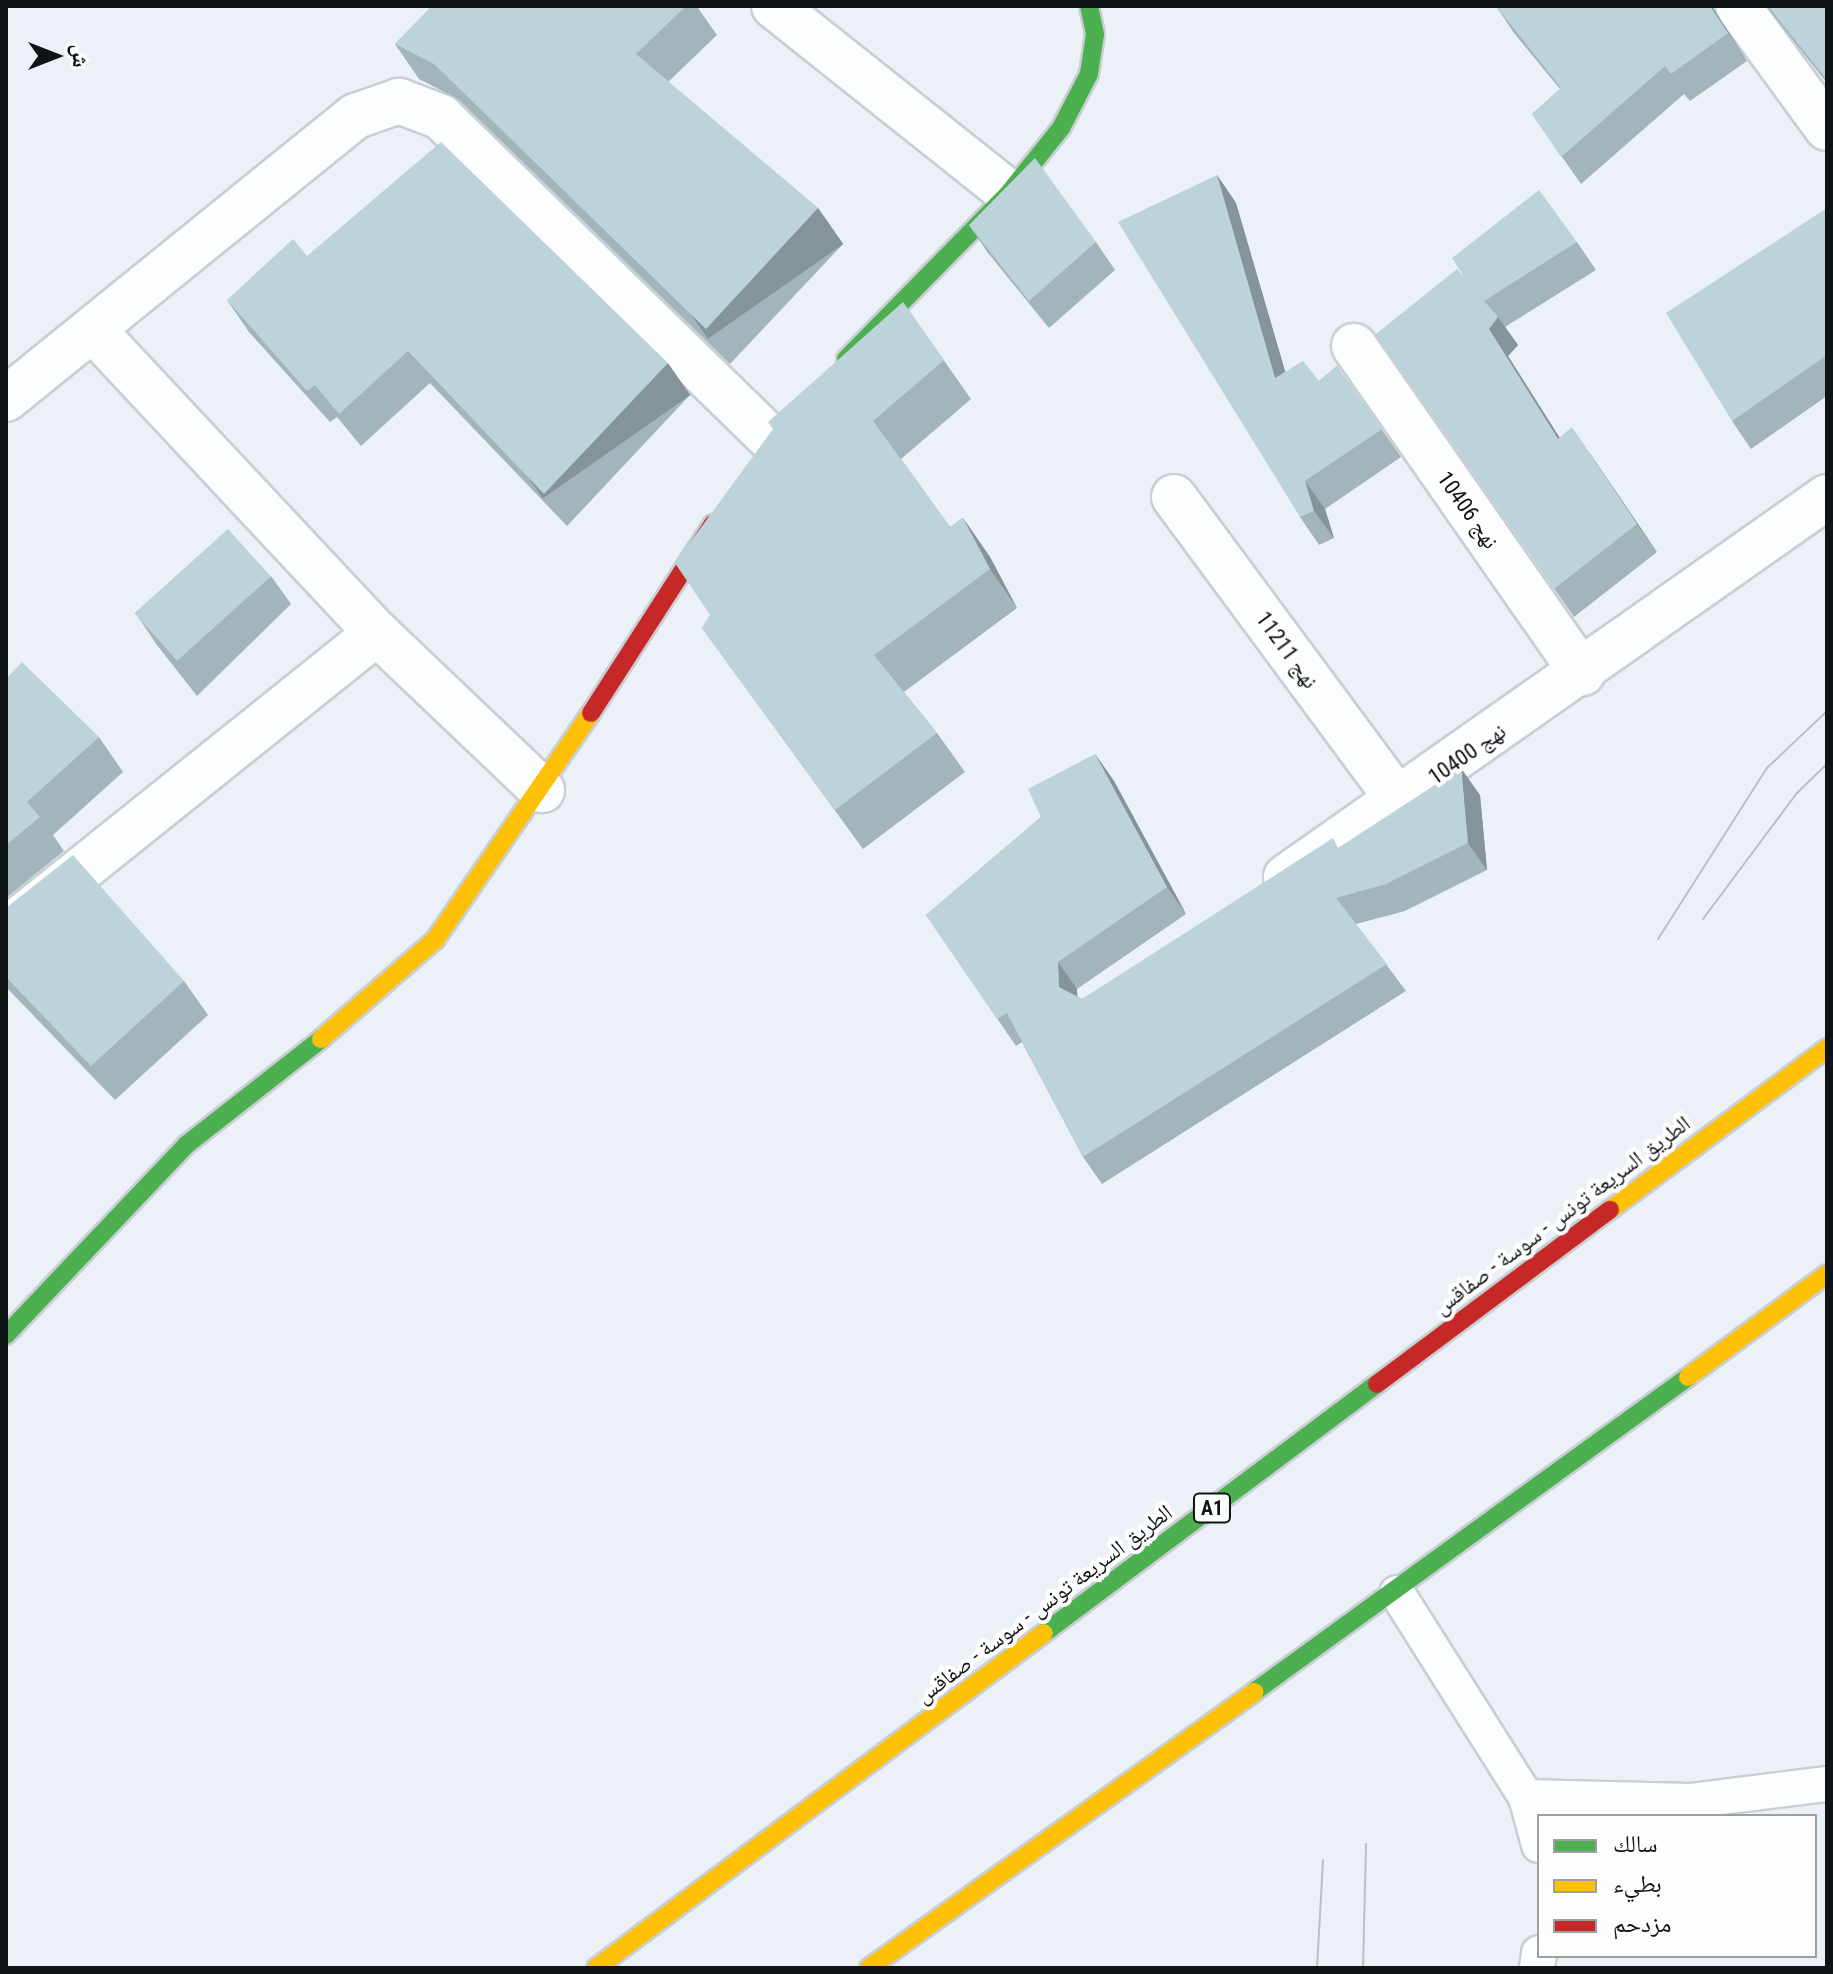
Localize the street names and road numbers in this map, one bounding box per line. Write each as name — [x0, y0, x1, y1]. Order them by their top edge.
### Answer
street label: نهج 10406 — [1432, 466, 1504, 554]
street label: نهج 11211 — [1250, 606, 1324, 694]
street label: نهج 10400 — [1423, 718, 1511, 790]
street label: الطريق السريعة تونس - سوسة - صفاقس — [1429, 1110, 1695, 1320]
road number: A1 — [1192, 1492, 1232, 1524]
street label: الطريق السريعة تونس - سوسة - صفاقس — [911, 1499, 1177, 1709]

